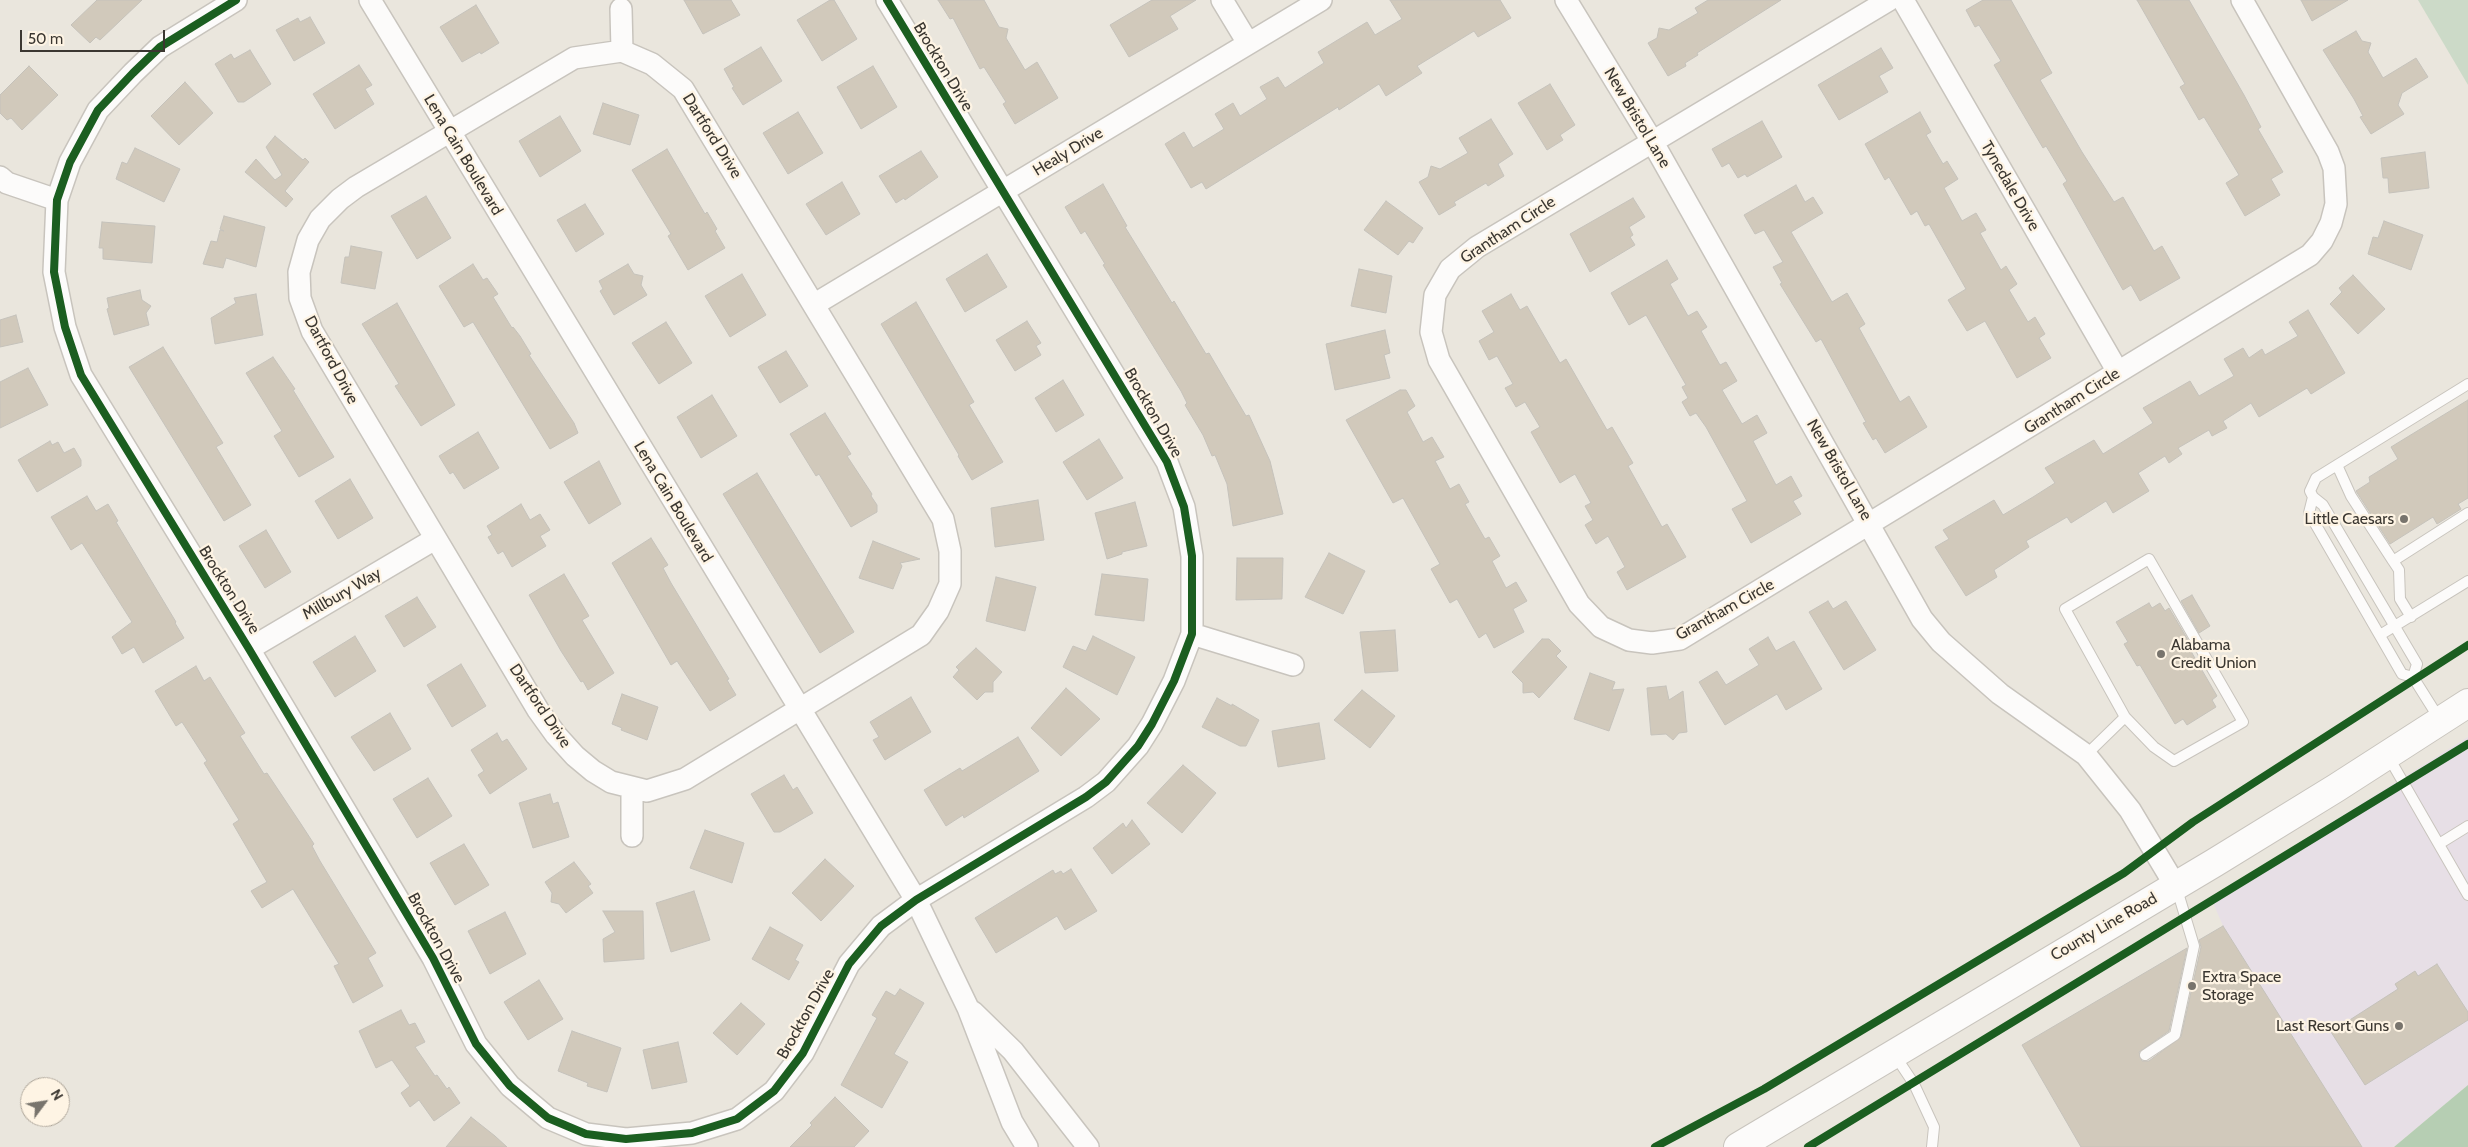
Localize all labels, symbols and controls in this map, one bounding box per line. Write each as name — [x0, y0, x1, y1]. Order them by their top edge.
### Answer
street label: Brockton Drive — [909, 19, 977, 115]
scale bar — [22, 20, 168, 52]
text: 50 m — [28, 30, 63, 48]
street label: New Bristol Lane — [1600, 64, 1674, 172]
street label: Dartford Drive — [678, 90, 746, 182]
street label: Lena Cain Boulevard — [419, 91, 507, 219]
street label: Healy Drive — [1030, 124, 1106, 180]
street label: Tynedale Drive — [1977, 138, 2043, 234]
street label: Grantham Circle — [1457, 192, 1559, 268]
street label: Dartford Drive — [300, 313, 362, 407]
street label: Grantham Circle — [2021, 364, 2123, 438]
street label: Brockton Drive — [1120, 365, 1186, 461]
street label: New Bristol Lane — [1802, 416, 1876, 524]
street label: Lena Cain Boulevard — [629, 438, 717, 566]
place label: Little Caesars — [2305, 509, 2394, 529]
marker: Little Caesars — [2398, 513, 2410, 525]
street label: Brockton Drive — [194, 542, 264, 638]
street label: Millbury Way — [299, 564, 385, 624]
street label: Grantham Circle — [1673, 575, 1777, 645]
place label: Alabama Credit Union — [2171, 635, 2256, 673]
marker: Alabama Credit Union — [2155, 648, 2167, 660]
street label: Dartford Drive — [505, 661, 575, 751]
street label: County Line Road — [2047, 889, 2161, 965]
street label: Brockton Drive — [403, 890, 469, 986]
street label: Brockton Drive — [773, 966, 839, 1062]
place label: Extra Space Storage — [2202, 967, 2281, 1005]
marker: Extra Space Storage — [2186, 980, 2198, 992]
place label: Last Resort Guns — [2276, 1016, 2389, 1036]
marker: Last Resort Guns — [2393, 1020, 2405, 1032]
north arrow — [20, 1077, 70, 1127]
text: N — [47, 1086, 67, 1104]

